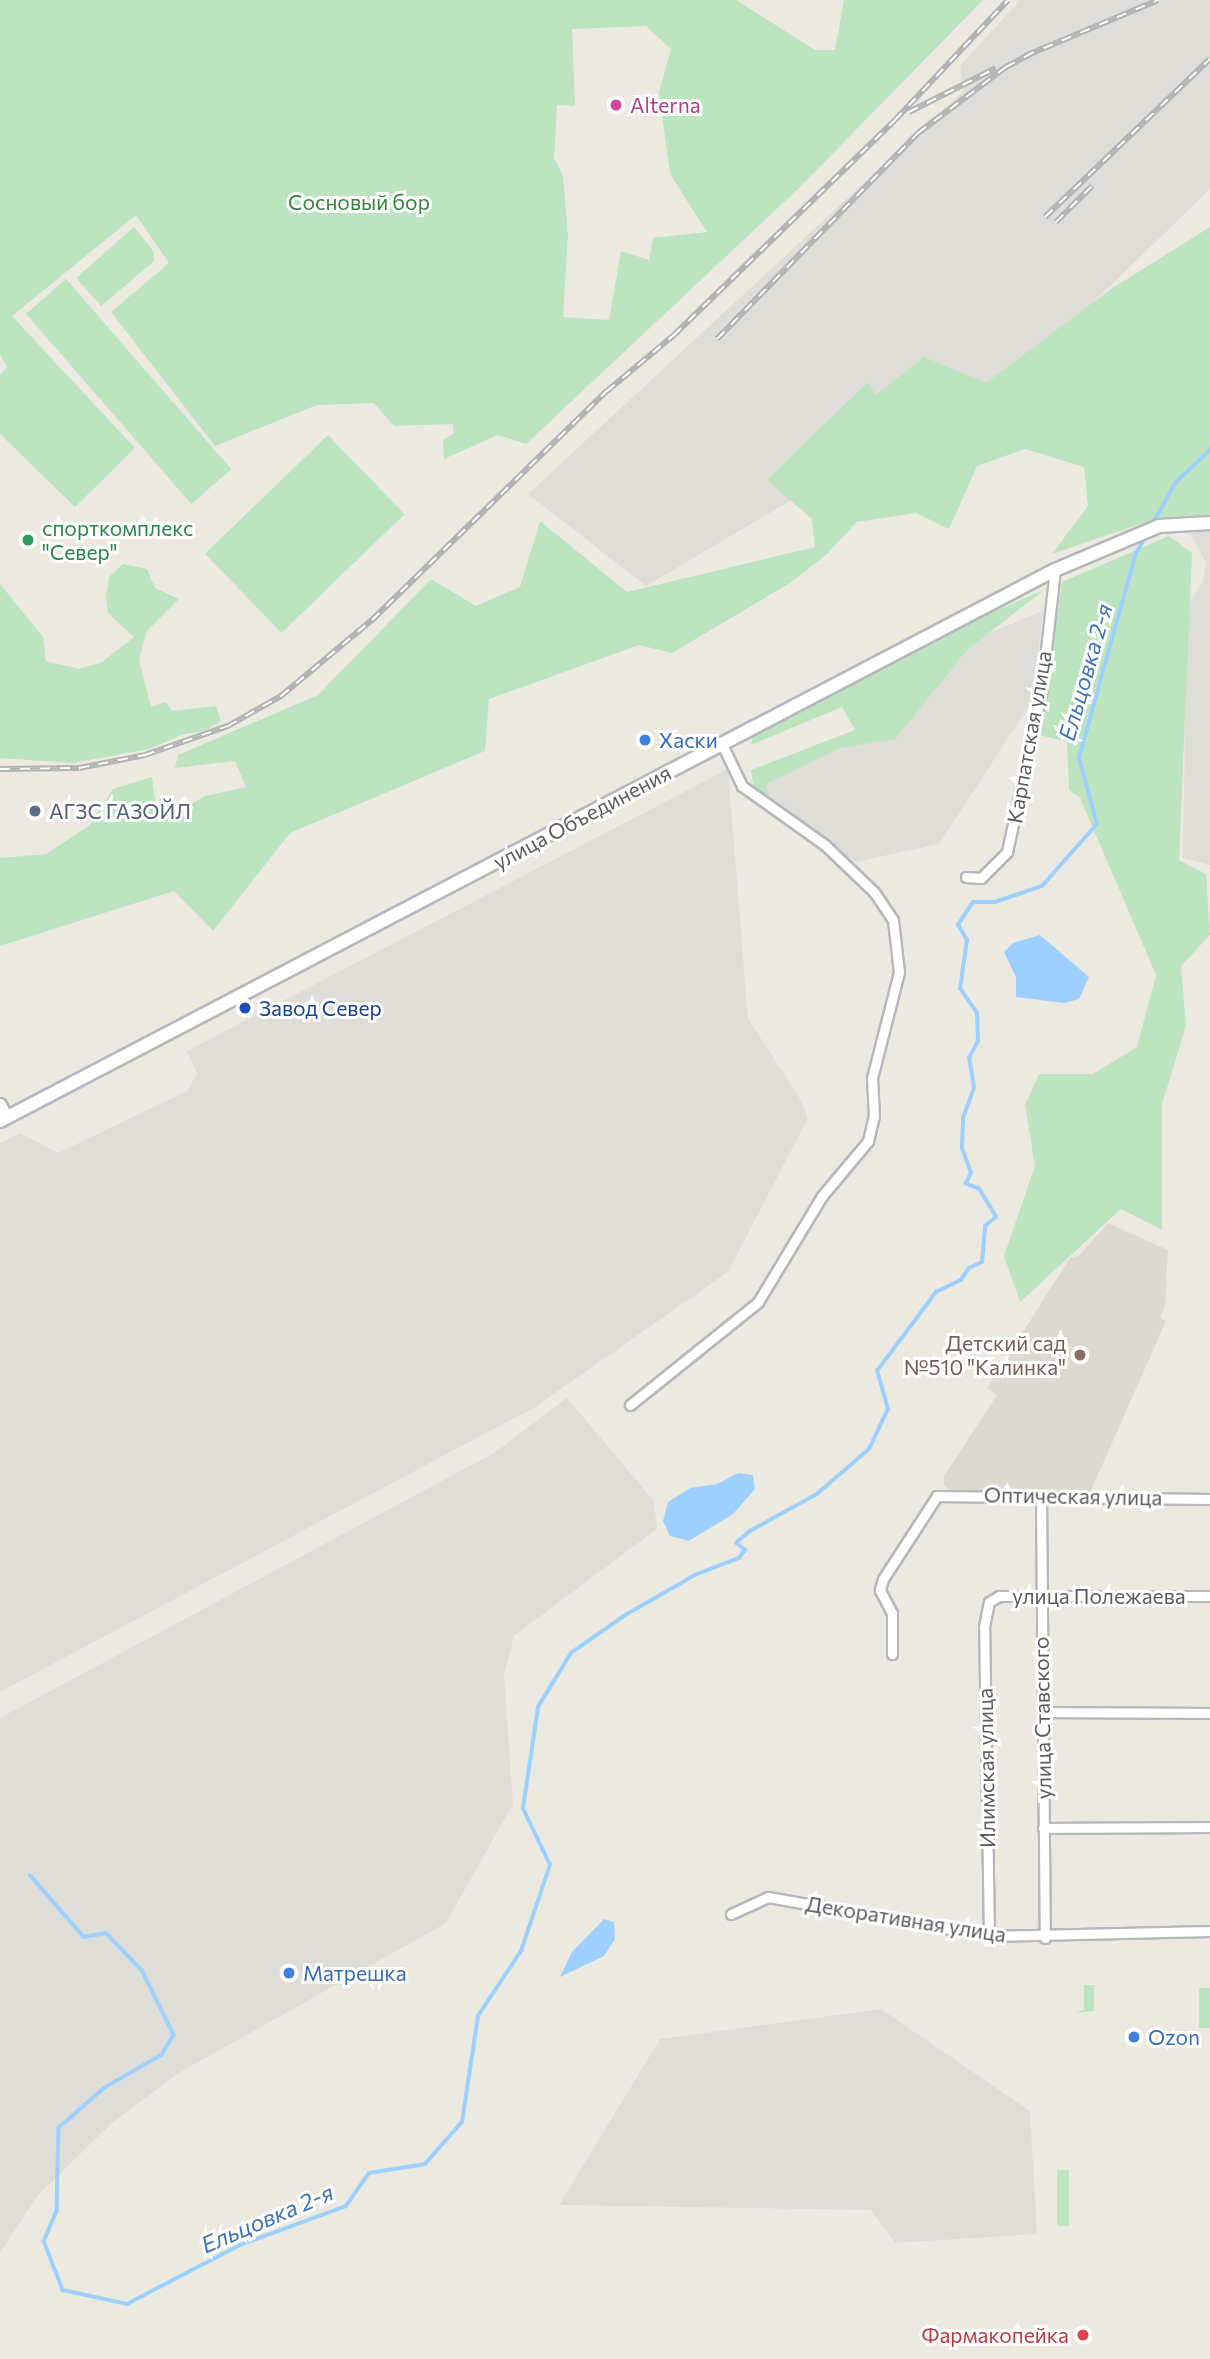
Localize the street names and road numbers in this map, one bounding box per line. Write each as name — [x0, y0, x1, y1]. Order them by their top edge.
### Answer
street label: Карпатская улица — [1001, 649, 1057, 825]
street label: улица Объединения — [489, 760, 675, 874]
street label: Оптическая улица — [984, 1482, 1162, 1510]
street label: улица Полежаева — [1012, 1583, 1186, 1609]
street label: улица Ставского — [1028, 1636, 1056, 1800]
street label: Илимская улица — [972, 1688, 1000, 1848]
street label: Декоративная улица — [804, 1891, 1008, 1947]

